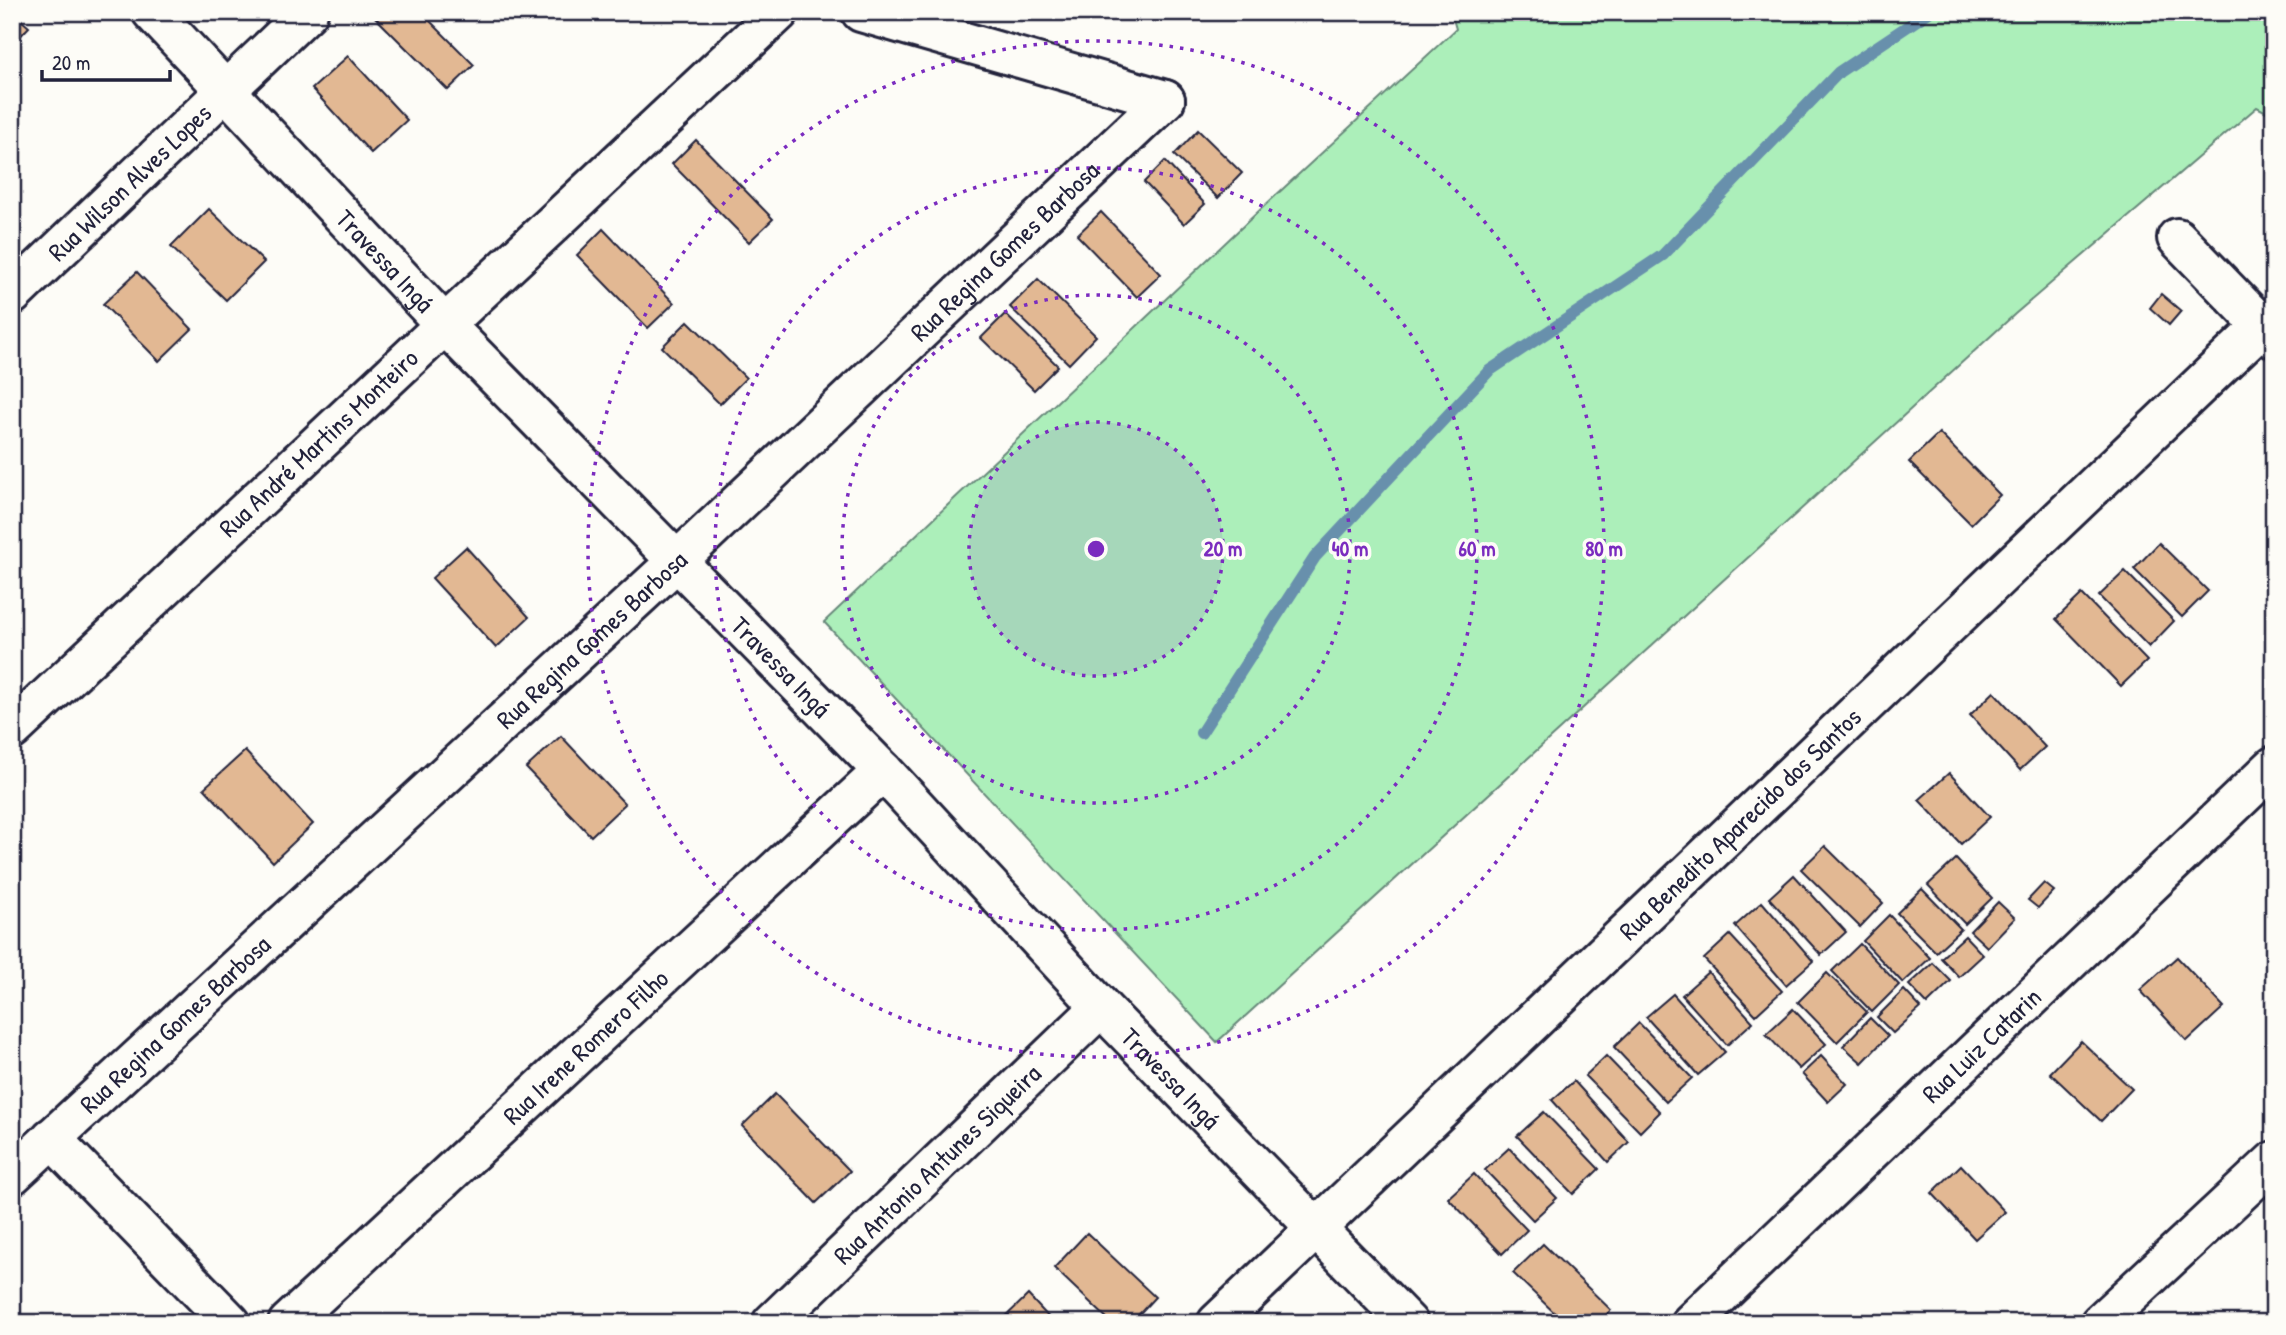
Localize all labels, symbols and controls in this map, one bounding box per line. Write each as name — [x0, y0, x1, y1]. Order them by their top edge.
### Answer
scale bar — [42, 38, 170, 82]
text: 20 m — [52, 48, 90, 77]
street label: Rua Wilson Alves Lopes — [40, 96, 219, 268]
street label: Rua Regina Gomes Barbosa — [902, 153, 1107, 349]
street label: Travessa Ingá — [329, 202, 442, 320]
street label: Rua André Martins Monteiro — [211, 341, 426, 545]
text: 20 m — [1204, 534, 1242, 563]
text: 40 m — [1332, 534, 1368, 563]
text: 60 m — [1459, 534, 1495, 563]
text: 80 m — [1585, 534, 1623, 563]
centre of rings — [1084, 537, 1108, 561]
street label: Rua Regina Gomes Barbosa — [488, 543, 694, 736]
street label: Travessa Ingá — [723, 608, 839, 725]
street label: Rua Benedito Aparecido dos Santos — [1611, 700, 1868, 947]
street label: Rua Regina Gomes Barbosa — [72, 927, 278, 1121]
street label: Rua Irene Romero Filho — [495, 961, 676, 1132]
street label: Rua Luiz Catarin — [1914, 980, 2049, 1110]
street label: Travessa Ingá — [1113, 1020, 1228, 1137]
street label: Rua Antonio Antunes Siqueira — [826, 1056, 1048, 1272]

